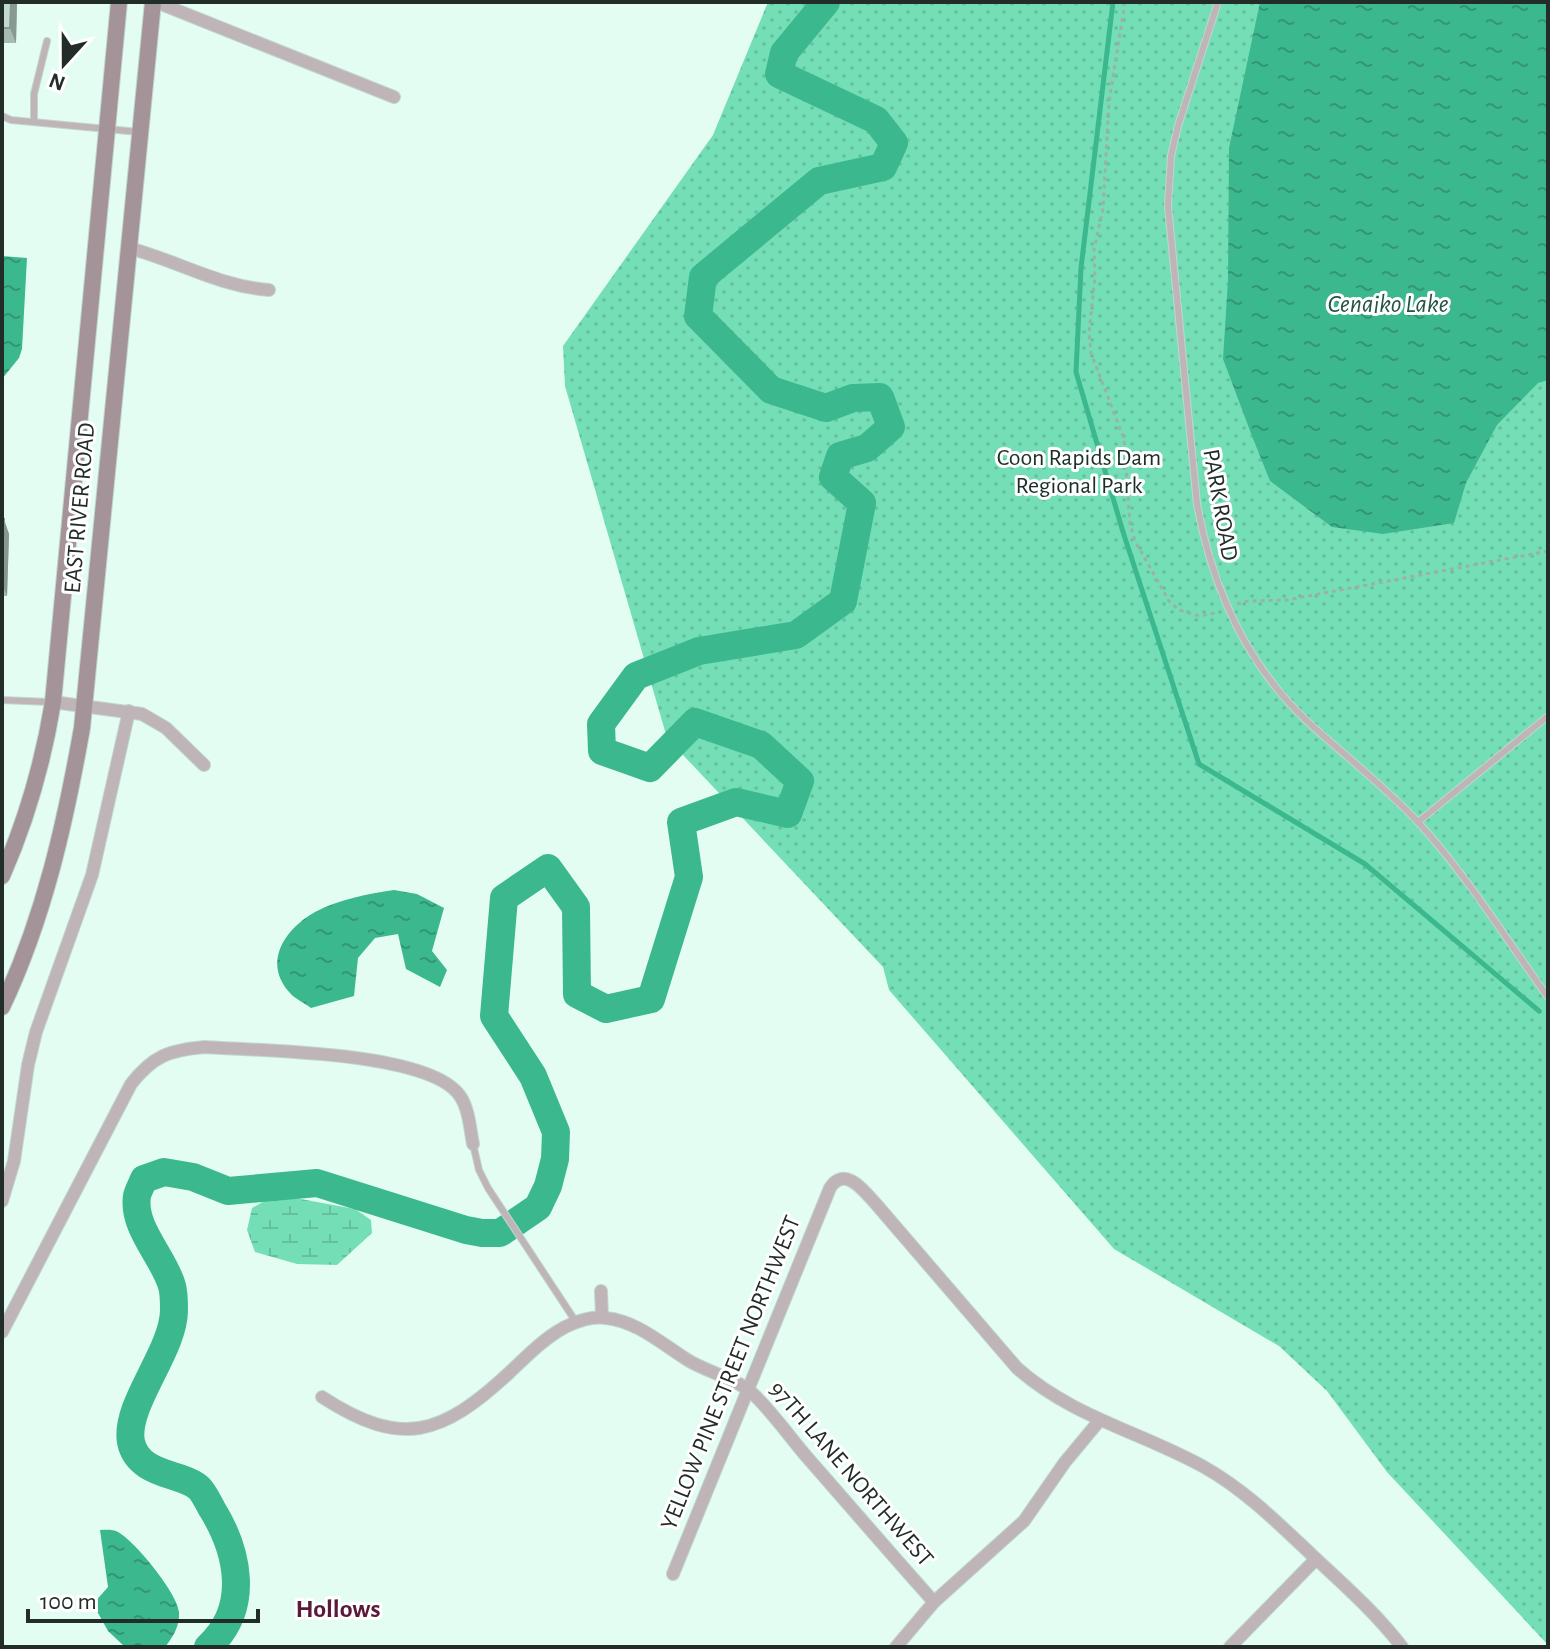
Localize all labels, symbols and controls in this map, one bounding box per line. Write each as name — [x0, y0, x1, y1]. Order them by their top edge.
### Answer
north arrow — [24, 24, 104, 104]
text: N — [46, 69, 68, 95]
water label: Cenaiko Lake — [1328, 291, 1449, 317]
street label: EAST RIVER ROAD — [61, 422, 99, 594]
park label: Coon Rapids Dam Regional Park — [997, 446, 1161, 498]
street label: PARK ROAD — [1198, 447, 1242, 563]
street label: YELLOW PINE STREET NORTHWEST — [657, 1212, 805, 1533]
street label: 97TH LANE NORTHWEST — [764, 1377, 938, 1571]
scale bar — [28, 1573, 258, 1623]
text: 100 m — [40, 1590, 97, 1614]
district label: Hollows — [296, 1596, 380, 1622]

